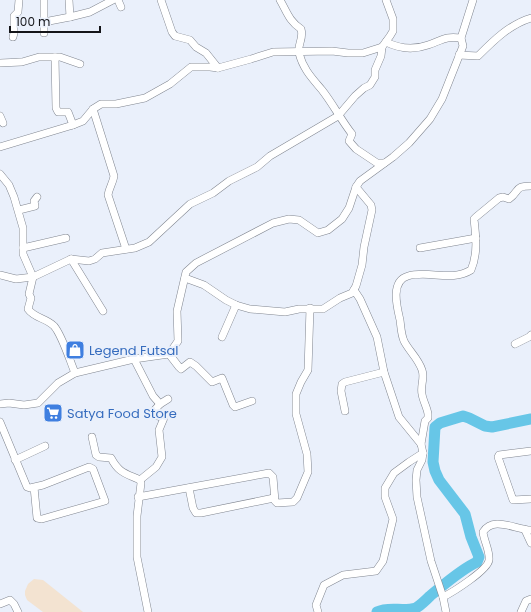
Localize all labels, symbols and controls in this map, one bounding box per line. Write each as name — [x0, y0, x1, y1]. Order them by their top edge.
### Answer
scale bar — [10, 8, 100, 34]
text: 100 m — [16, 13, 50, 30]
shop icon: Legend Futsal — [64, 339, 86, 361]
place label: Legend Futsal — [89, 341, 178, 360]
supermarket icon: Satya Food Store — [42, 402, 64, 424]
place label: Satya Food Store — [67, 404, 177, 423]

